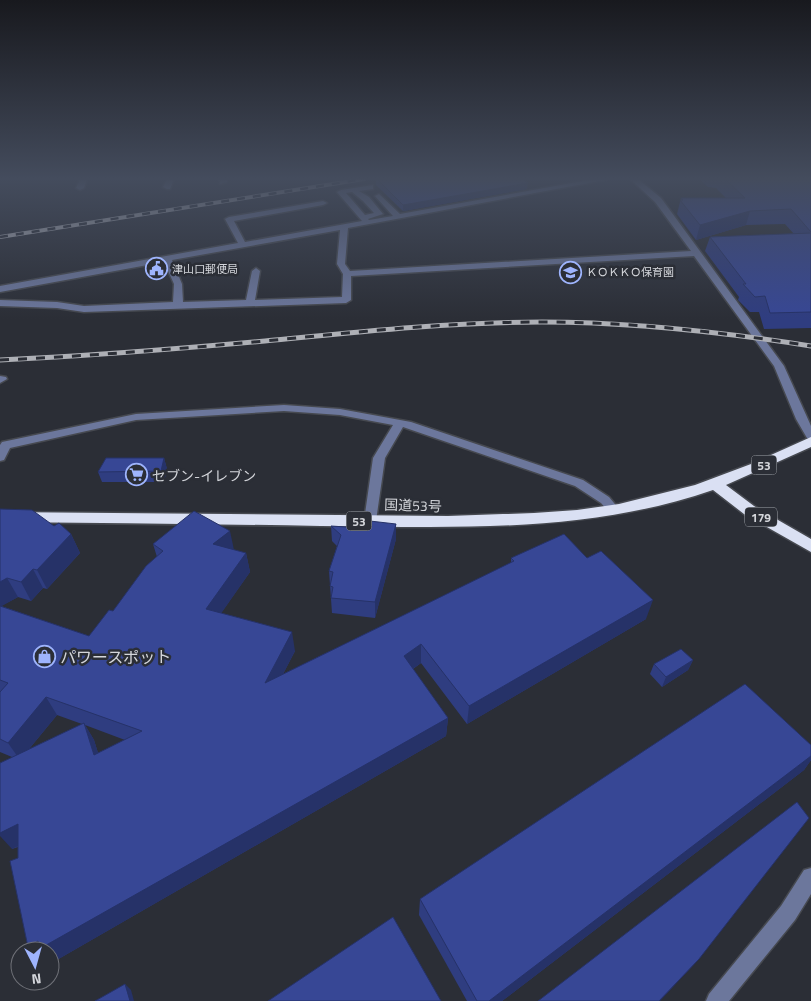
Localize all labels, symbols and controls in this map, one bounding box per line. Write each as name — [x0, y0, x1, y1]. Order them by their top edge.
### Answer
public building icon: 津山口郵便局 — [144, 257, 168, 281]
school or university icon: ＫＯＫＫＯ保育園 — [558, 260, 582, 284]
place label: 津山口郵便局 — [172, 261, 238, 277]
place label: ＫＯＫＫＯ保育園 — [586, 264, 674, 280]
road number: 53 — [752, 456, 776, 474]
supermarket icon: セブン-イレブン — [124, 463, 148, 487]
place label: セブン-イレブン — [152, 465, 256, 486]
street label: 国道53号 — [384, 493, 442, 517]
road number: 179 — [745, 508, 777, 526]
road number: 53 — [346, 512, 372, 530]
shop icon: パワースポット — [32, 645, 56, 669]
place label: パワースポット — [60, 645, 171, 669]
north arrow — [10, 941, 60, 991]
text: N — [30, 968, 42, 990]

